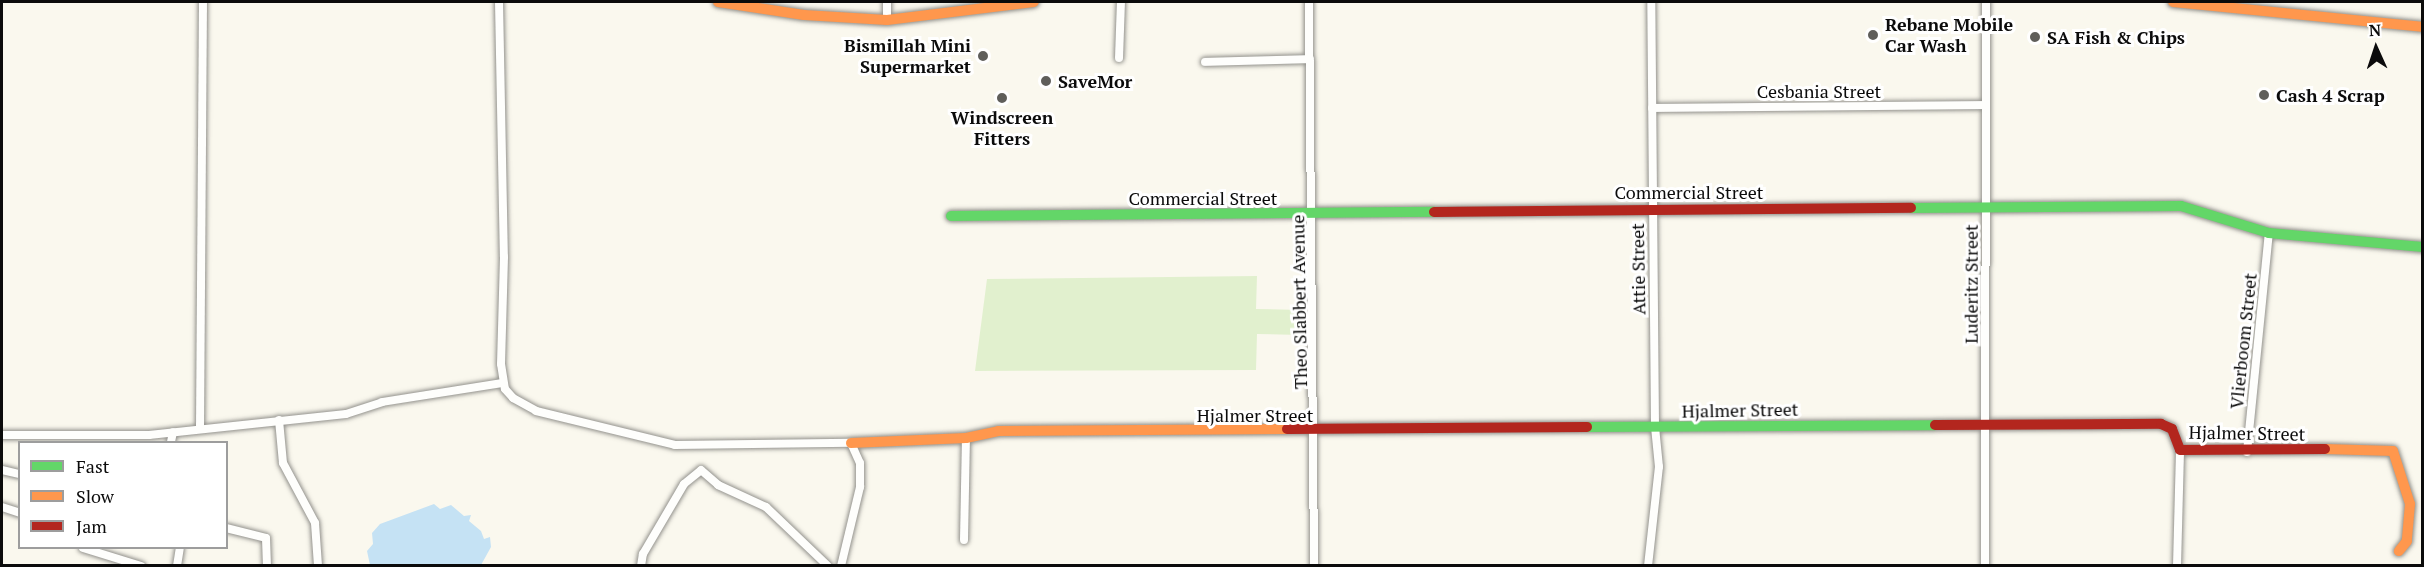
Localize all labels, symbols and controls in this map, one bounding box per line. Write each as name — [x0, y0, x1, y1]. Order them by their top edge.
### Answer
place label: Rebane Mobile Car Wash — [1885, 14, 2013, 57]
north arrow — [2346, 18, 2406, 78]
text: N — [2368, 19, 2382, 41]
place label: SA Fish & Chips — [2047, 26, 2185, 48]
marker: Rebane Mobile Car Wash — [1866, 28, 1880, 42]
marker: SA Fish & Chips — [2028, 30, 2042, 44]
place label: Bismillah Mini Supermarket — [844, 35, 971, 78]
marker: Bismillah Mini Supermarket — [976, 49, 990, 63]
place label: SaveMor — [1058, 70, 1132, 92]
marker: SaveMor — [1039, 74, 1053, 88]
street label: Cesbania Street — [1757, 80, 1881, 102]
place label: Cash 4 Scrap — [2276, 84, 2385, 106]
marker: Cash 4 Scrap — [2257, 88, 2271, 102]
marker: Windscreen Fitters — [995, 91, 1009, 105]
place label: Windscreen Fitters — [951, 107, 1053, 150]
street label: Commercial Street — [1615, 181, 1763, 203]
street label: Commercial Street — [1129, 187, 1277, 209]
street label: Theo Slabbert Avenue — [1287, 214, 1311, 390]
street label: Attie Street — [1626, 223, 1650, 315]
street label: Luderitz Street — [1960, 224, 1982, 344]
street label: Vlierboom Street — [2225, 272, 2261, 410]
street label: Hjalmer Street — [1681, 398, 1799, 422]
street label: Hjalmer Street — [1197, 404, 1313, 426]
street label: Hjalmer Street — [2188, 421, 2306, 445]
legend — [18, 441, 228, 549]
text: Fast — [76, 454, 109, 478]
text: Slow — [76, 484, 114, 508]
text: Jam — [76, 514, 107, 538]

